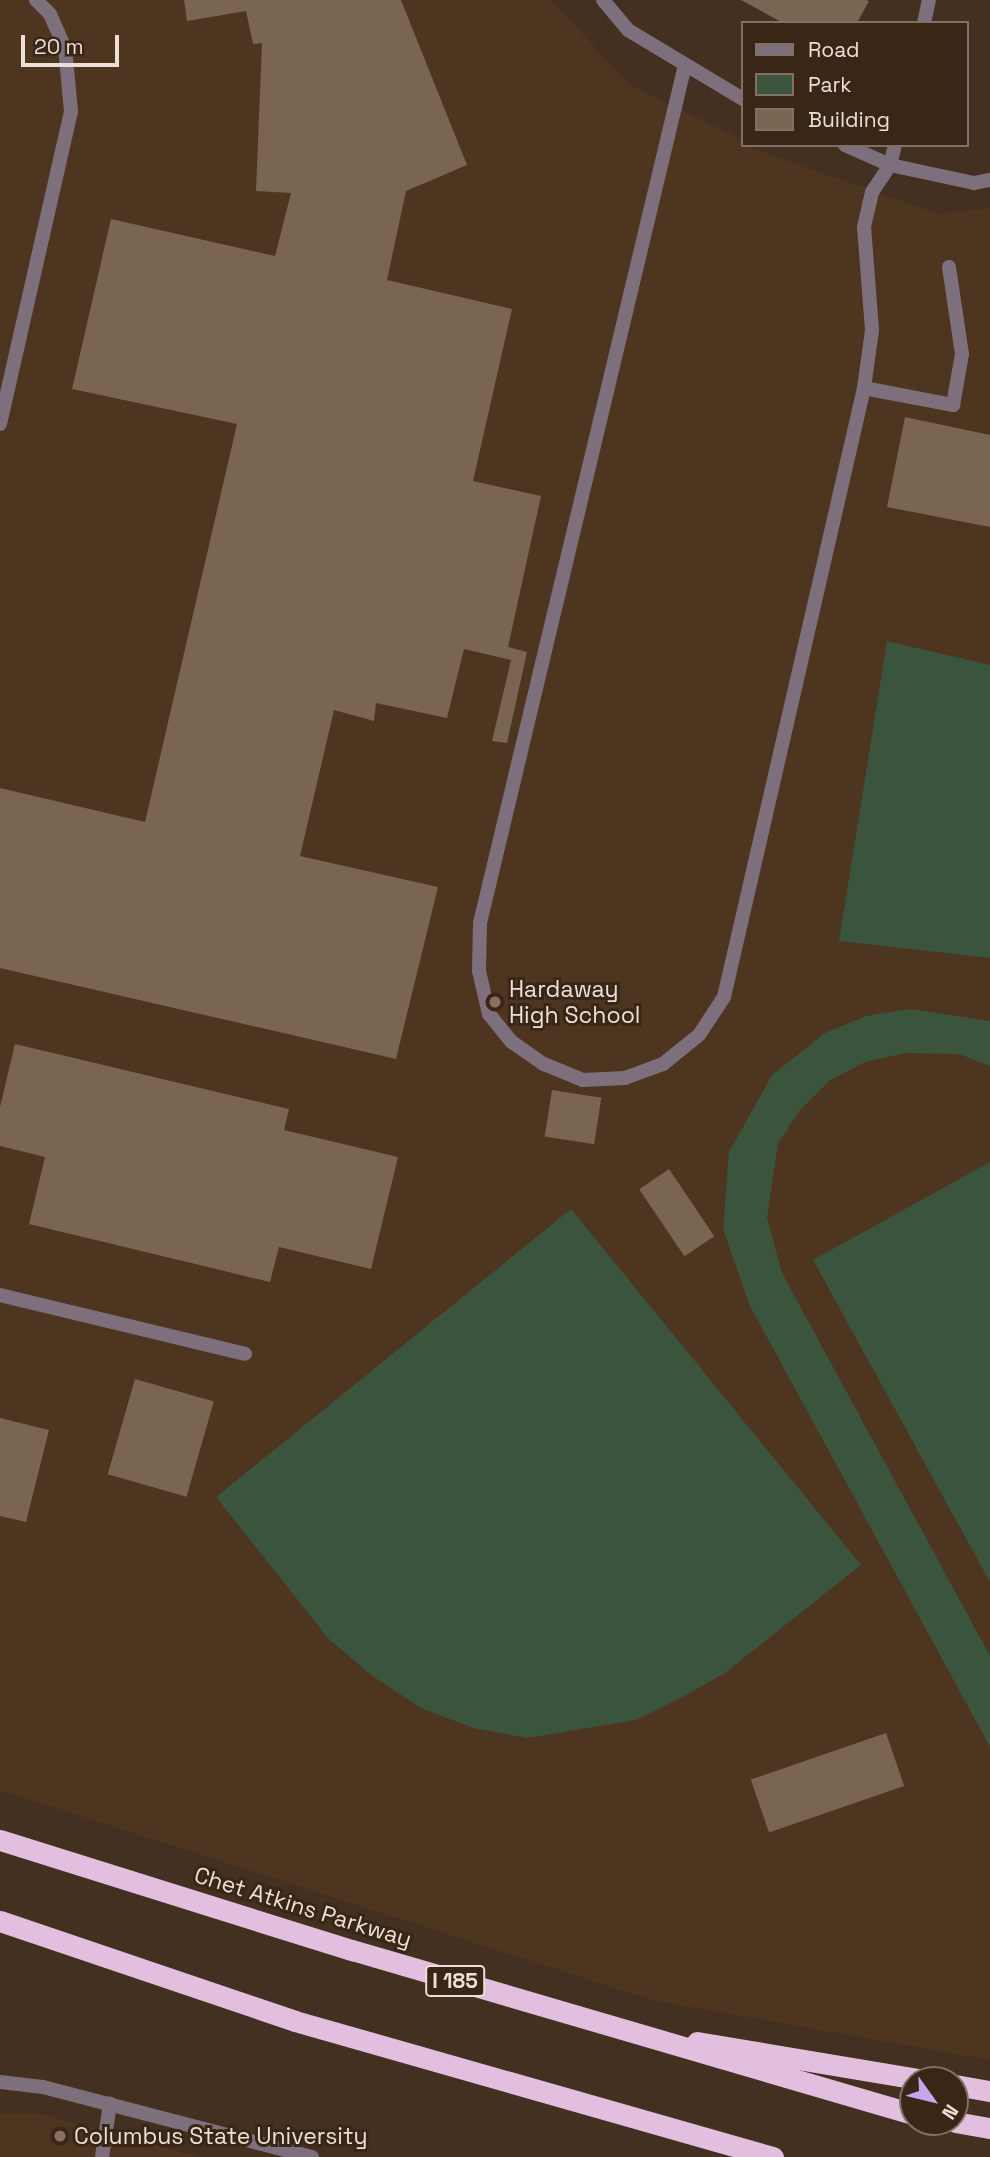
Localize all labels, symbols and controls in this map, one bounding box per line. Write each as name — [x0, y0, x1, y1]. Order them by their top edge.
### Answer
scale bar — [24, 21, 122, 65]
legend — [741, 21, 969, 147]
text: 20 m — [34, 33, 84, 60]
text: Road — [808, 36, 860, 63]
text: Park — [808, 71, 852, 98]
text: Building — [808, 106, 890, 133]
place label: Hardaway High School — [509, 975, 641, 1029]
marker: Hardaway High School — [487, 994, 503, 1010]
street label: Chet Atkins Parkway — [191, 1861, 415, 1953]
road number: I 185 — [424, 1964, 486, 1998]
north arrow — [899, 2066, 969, 2136]
text: N — [936, 2100, 964, 2124]
place label: Columbus State University — [74, 2122, 368, 2150]
marker: Columbus State University — [52, 2128, 68, 2144]

